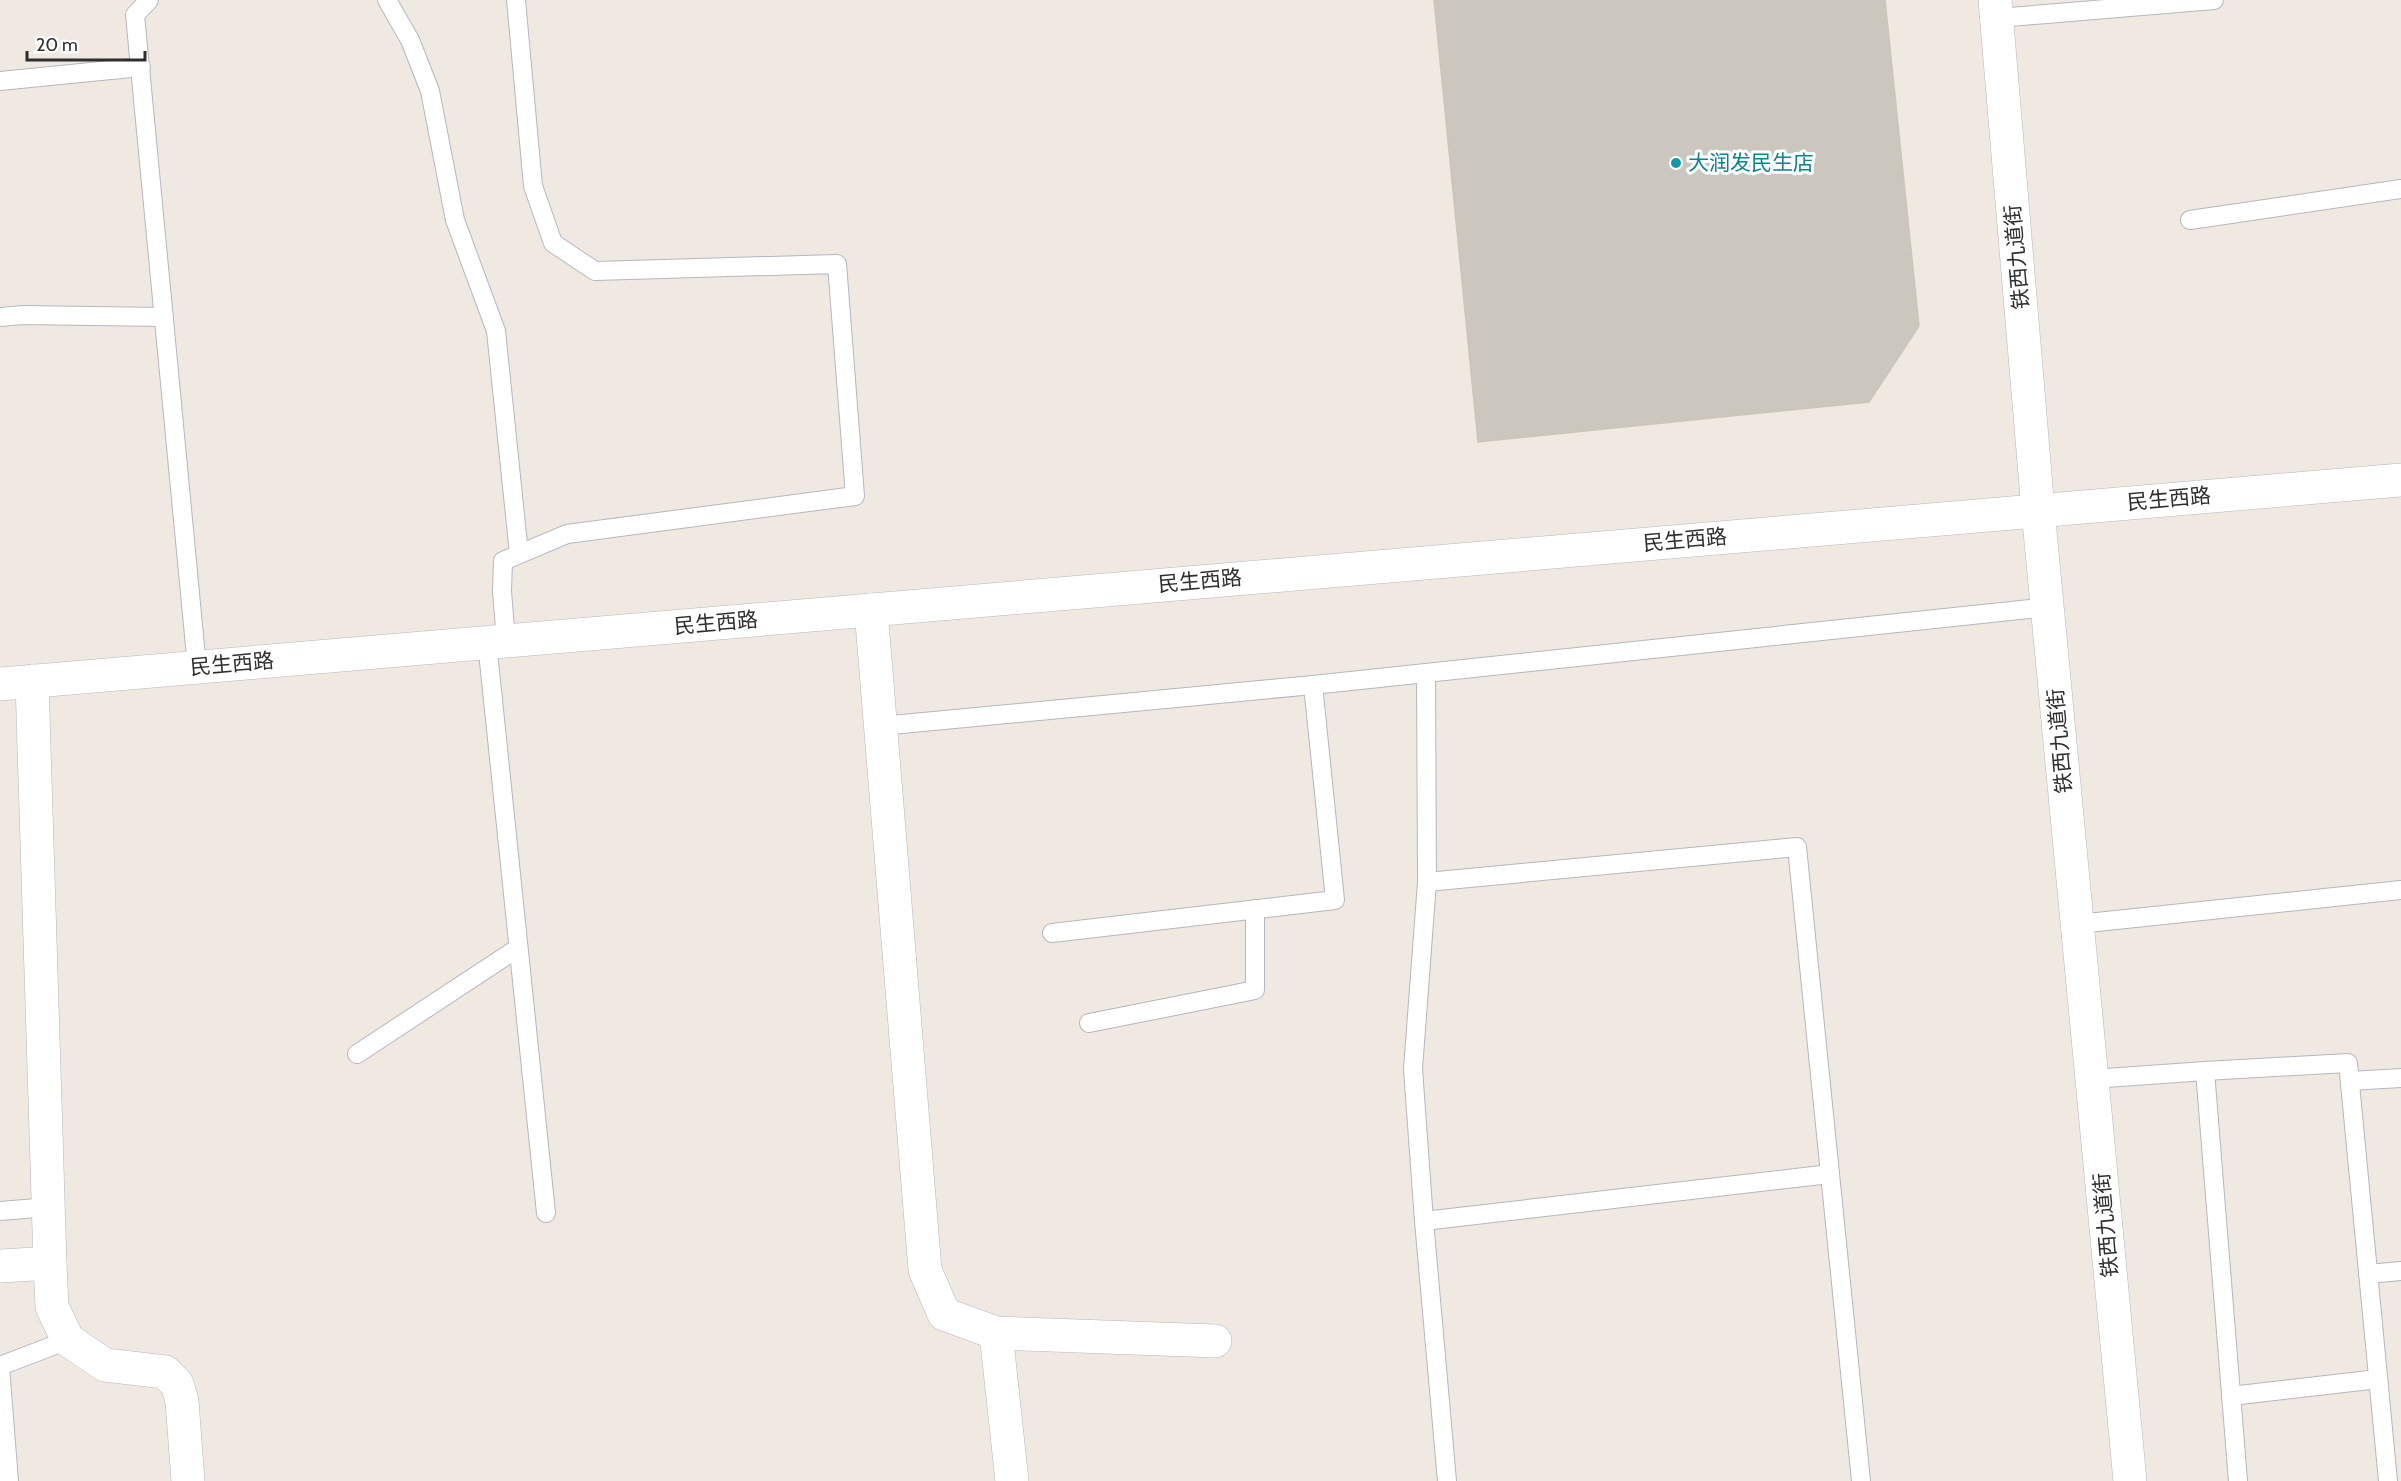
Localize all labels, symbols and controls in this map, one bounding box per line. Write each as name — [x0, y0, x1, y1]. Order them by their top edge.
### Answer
scale bar — [27, 24, 146, 62]
text: 20 m — [36, 34, 78, 56]
place label: 大润发民生店 — [1688, 150, 1814, 175]
marker: 大润发民生店 — [1669, 156, 1683, 170]
street label: 铁西九道街 — [1999, 204, 2034, 310]
street label: 民生西路 — [2126, 482, 2212, 515]
street label: 民生西路 — [1642, 523, 1728, 556]
street label: 民生西路 — [1157, 564, 1243, 597]
street label: 民生西路 — [673, 606, 759, 639]
street label: 民生西路 — [189, 647, 275, 680]
street label: 铁西九道街 — [2042, 688, 2077, 794]
street label: 铁西九道街 — [2088, 1172, 2123, 1278]

